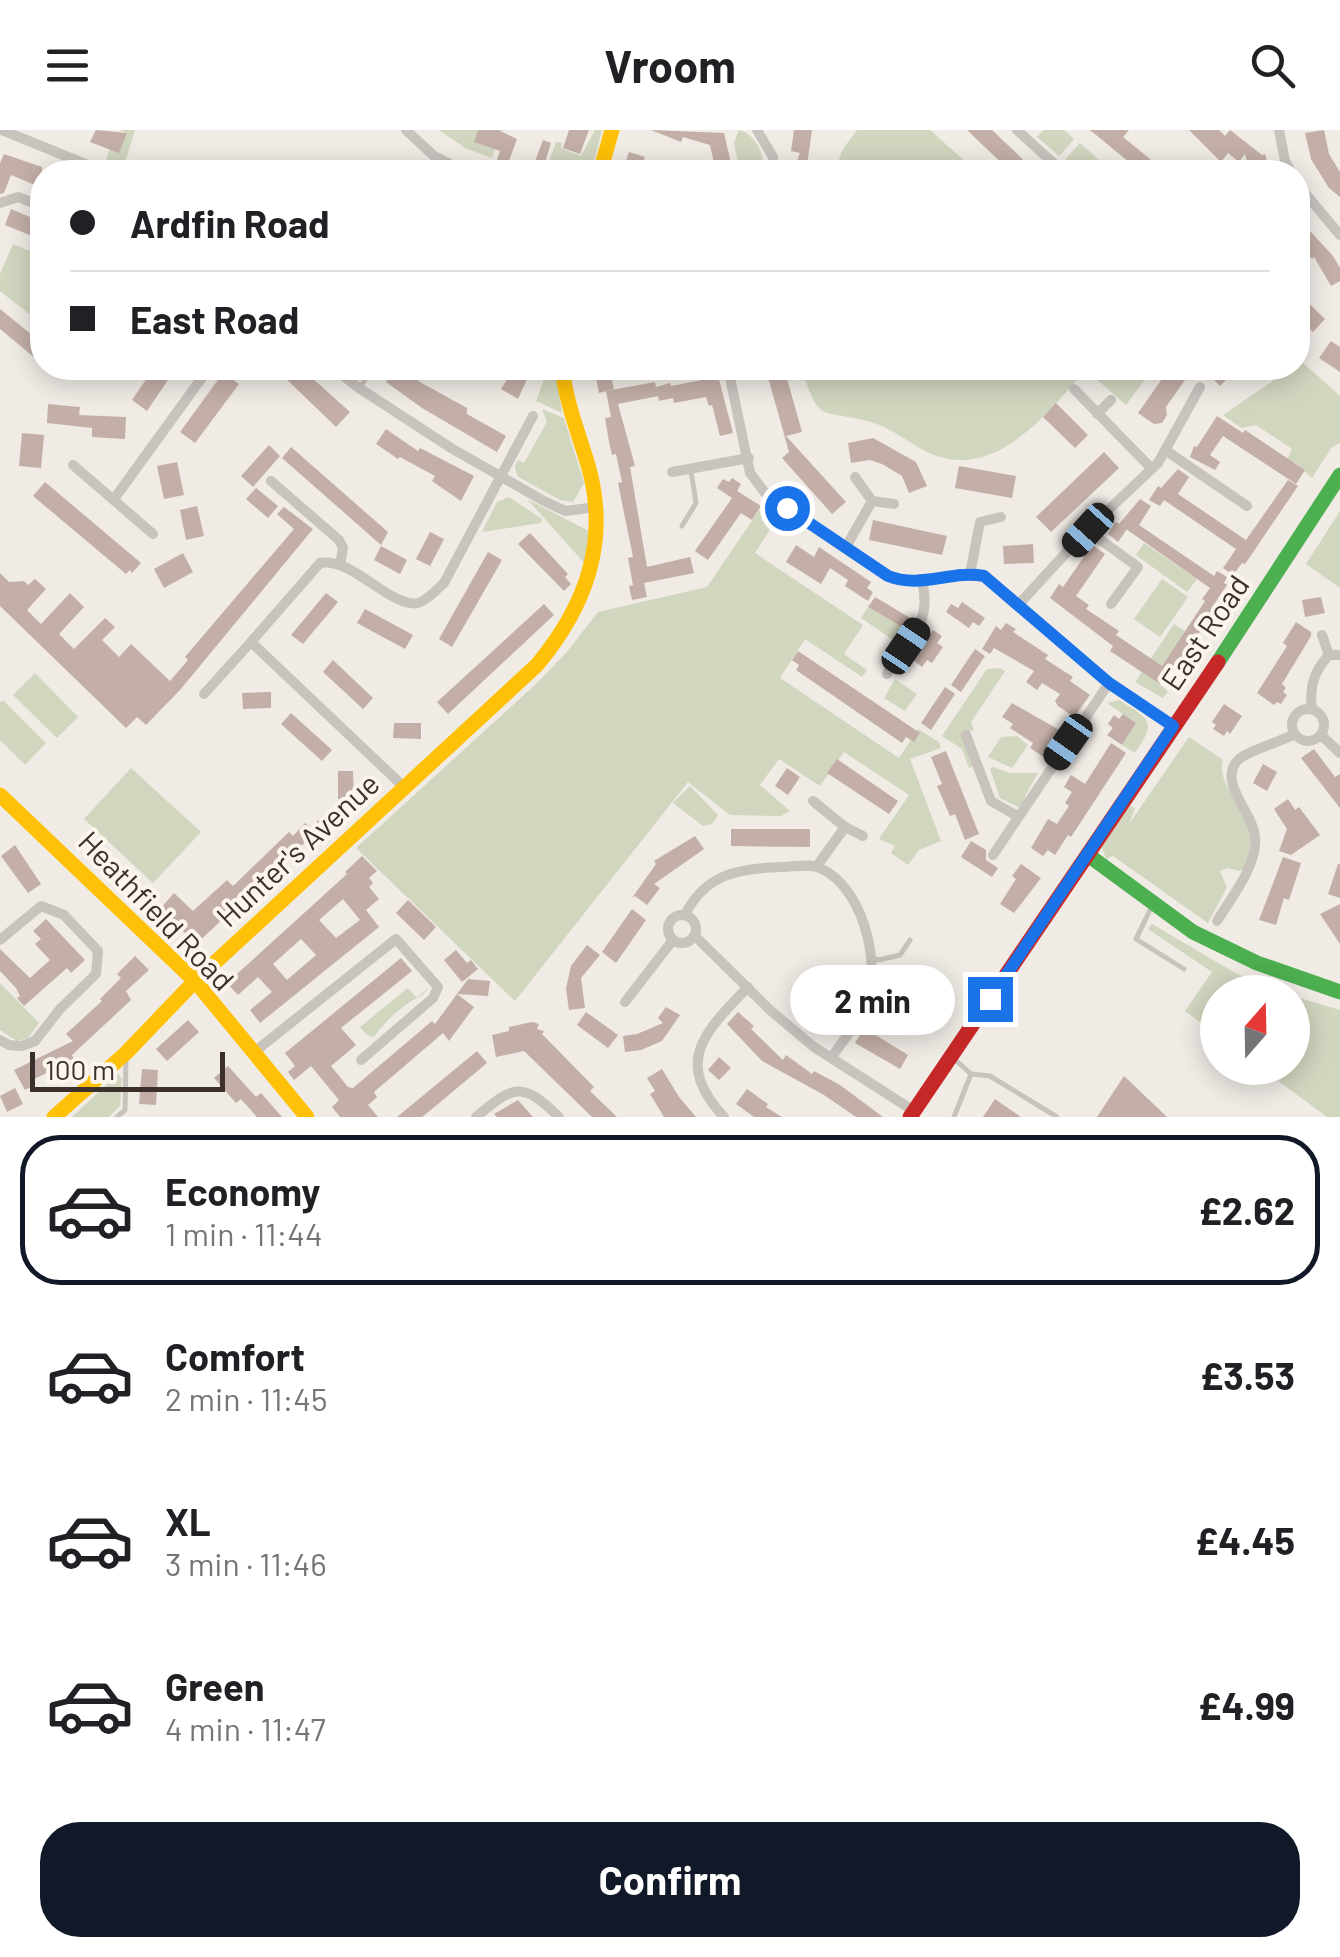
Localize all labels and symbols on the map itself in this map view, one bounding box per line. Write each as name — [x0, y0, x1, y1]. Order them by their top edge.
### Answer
route start — [765, 486, 810, 531]
car — [1057, 498, 1119, 562]
street label: East Road — [1152, 568, 1256, 696]
car — [877, 613, 935, 679]
car — [1039, 709, 1097, 775]
street label: Hunter's Avenue — [208, 765, 386, 933]
street label: Heathfield Road — [72, 823, 242, 997]
callout: 2 min — [790, 964, 955, 1034]
north arrow — [1200, 975, 1310, 1085]
route end — [968, 977, 1013, 1022]
scale bar — [30, 1047, 225, 1091]

